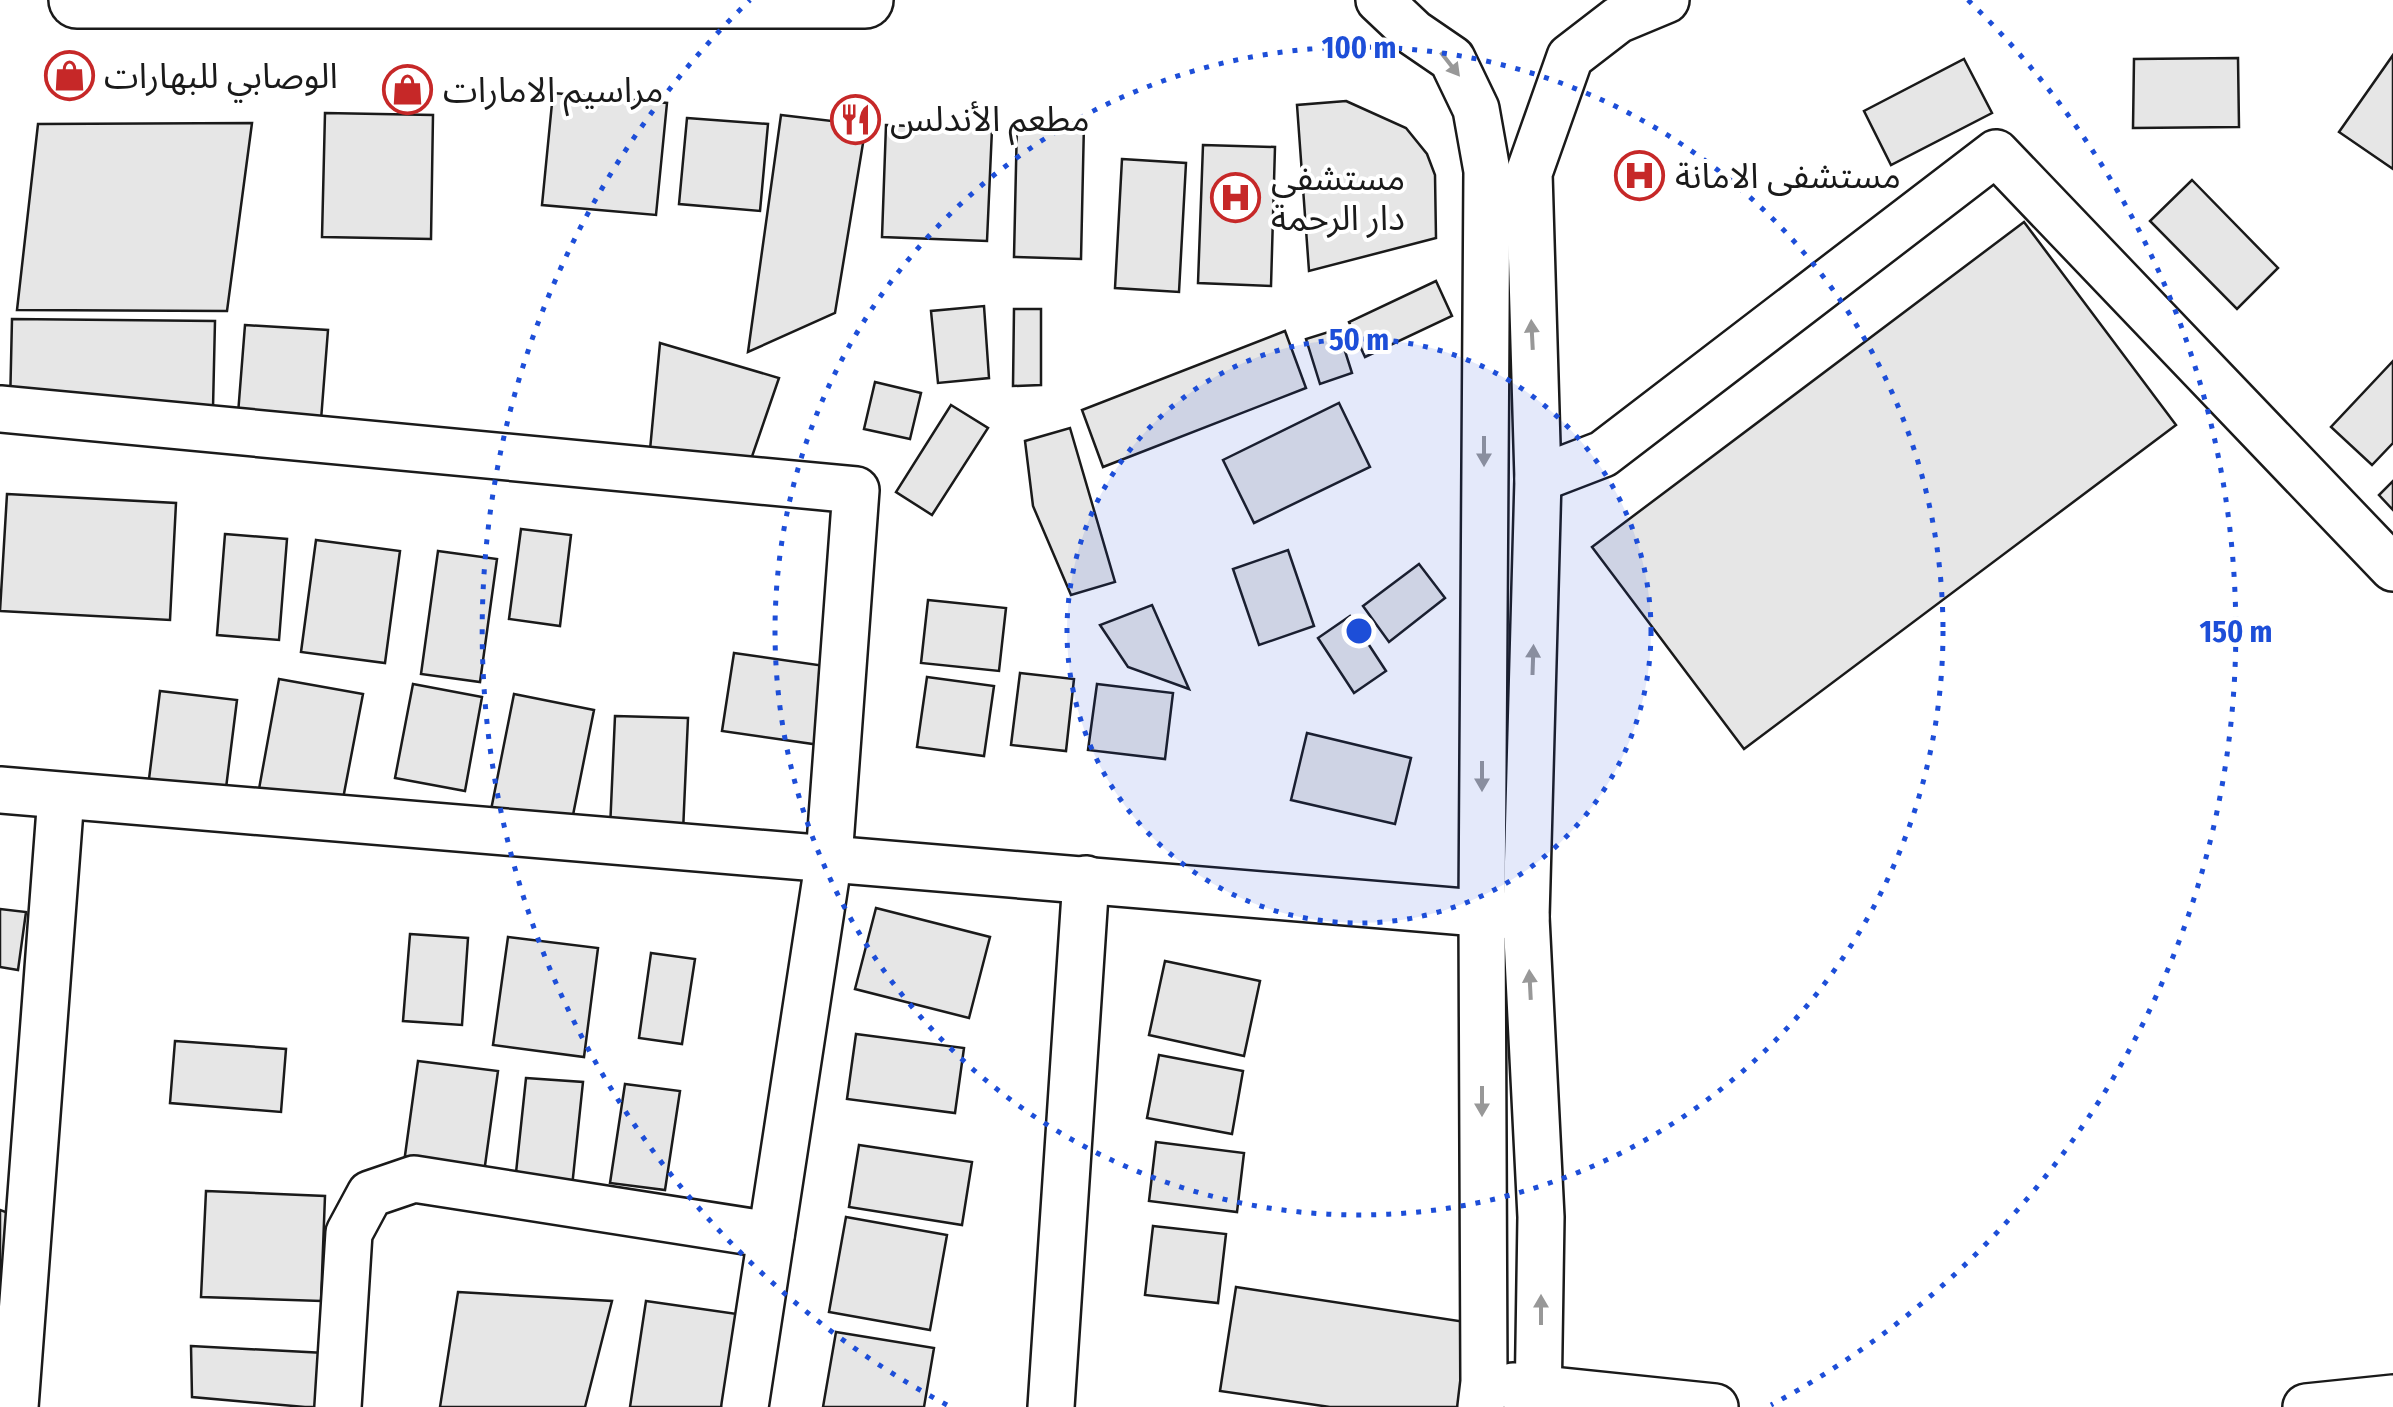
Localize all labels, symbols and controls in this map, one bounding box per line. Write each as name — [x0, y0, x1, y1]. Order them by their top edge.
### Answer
text: 100 m — [1322, 30, 1396, 66]
shop icon: الوصابي للبهارات — [43, 50, 95, 102]
one-way arrow — [1440, 51, 1461, 77]
place label: الوصابي للبهارات — [104, 55, 338, 103]
shop icon: مراسيم الامارات — [382, 64, 434, 116]
place label: مراسيم الامارات — [443, 69, 663, 117]
restaurant icon: مطعم الأندلس — [829, 93, 881, 145]
place label: مطعم الأندلس — [890, 98, 1090, 146]
hospital icon: مستشفى الامانة — [1614, 150, 1666, 202]
place label: مستشفى الامانة — [1675, 155, 1901, 197]
place label: مستشفى دار الرحمة — [1271, 157, 1405, 239]
hospital icon: مستشفى دار الرحمة — [1210, 172, 1262, 224]
one-way arrow — [1523, 319, 1539, 351]
text: 50 m — [1329, 322, 1389, 358]
one-way arrow — [1476, 435, 1492, 467]
centre of rings — [1341, 613, 1377, 649]
text: 150 m — [2200, 614, 2272, 650]
one-way arrow — [1526, 644, 1542, 676]
one-way arrow — [1474, 760, 1490, 792]
one-way arrow — [1522, 968, 1538, 1000]
one-way arrow — [1474, 1085, 1490, 1117]
one-way arrow — [1533, 1293, 1549, 1325]

